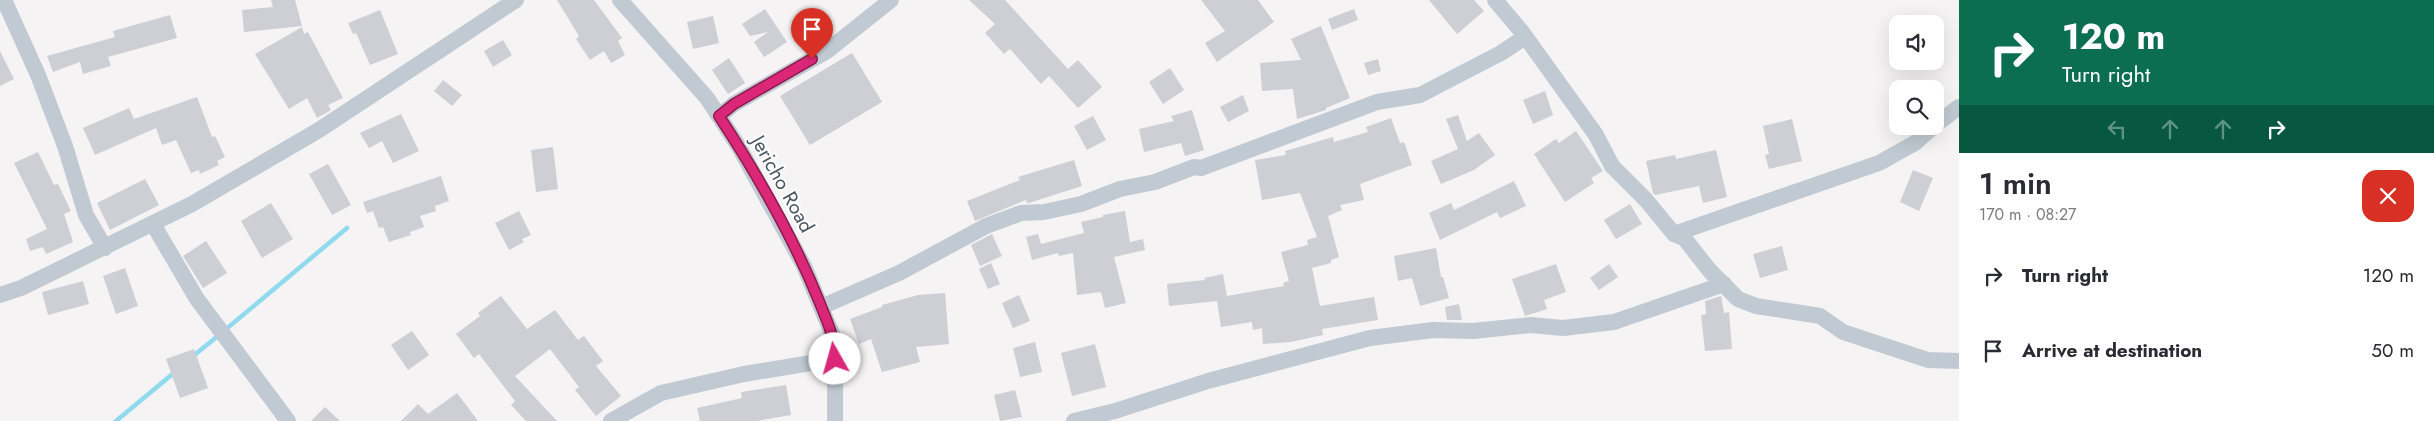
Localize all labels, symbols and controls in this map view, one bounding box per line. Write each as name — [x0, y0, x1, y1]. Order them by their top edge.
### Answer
pin — [791, 8, 833, 59]
text: 120 m — [2062, 12, 2165, 62]
icon: arrive — [798, 15, 826, 43]
map controls — [1889, 15, 1944, 135]
button: sound — [1889, 15, 1944, 70]
icon: right — [1979, 20, 2044, 85]
text: Turn right — [2062, 58, 2150, 90]
button: search — [1889, 80, 1944, 135]
icon: left — [2103, 115, 2131, 143]
icon: ahead — [2156, 115, 2184, 143]
icon: ahead — [2209, 115, 2237, 143]
icon: right — [2262, 115, 2290, 143]
street label: Jericho Road — [742, 128, 821, 238]
text: 1 min — [1979, 162, 2052, 205]
button: close — [2362, 170, 2414, 222]
text: 170 m · 08:27 — [1979, 203, 2077, 226]
icon: right — [1979, 262, 2007, 290]
text: Turn right — [2022, 262, 2108, 289]
text: 120 m — [2363, 262, 2414, 289]
position arrow — [808, 332, 860, 384]
icon: arrive — [1979, 337, 2007, 365]
text: Arrive at destination — [2022, 337, 2202, 364]
text: 50 m — [2371, 337, 2414, 364]

